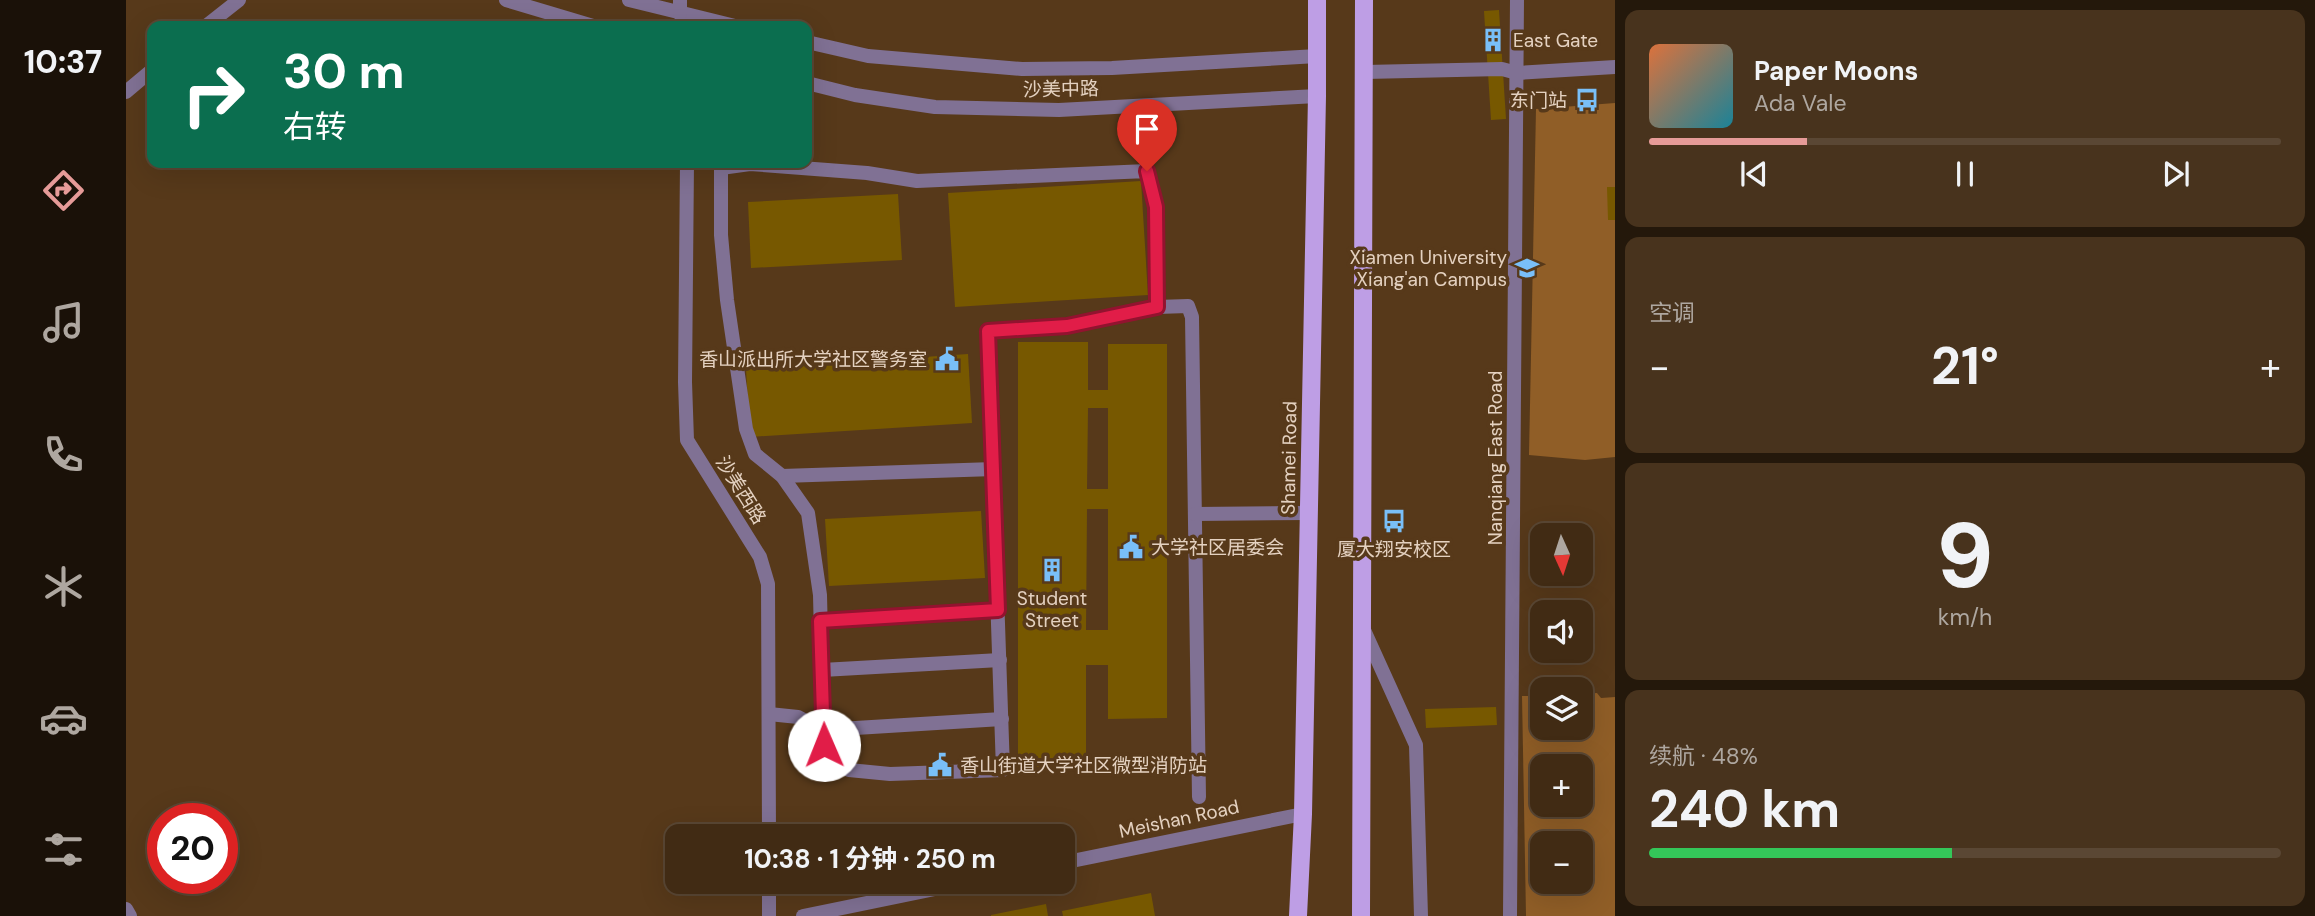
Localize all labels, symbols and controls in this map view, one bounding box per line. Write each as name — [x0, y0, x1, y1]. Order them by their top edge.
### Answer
building icon: East Gate — [1479, 26, 1507, 54]
place label: East Gate — [1513, 28, 1598, 53]
text: 30 m — [283, 39, 405, 103]
text: 10:37 — [24, 41, 102, 83]
icon: right — [168, 49, 259, 140]
text: Paper Moons — [1754, 54, 1918, 88]
street label: 沙美中路 — [1023, 76, 1099, 102]
bus stop icon: 东门站 — [1573, 86, 1601, 114]
place label: 东门站 — [1510, 88, 1567, 113]
text: Ada Vale — [1754, 88, 1847, 118]
pin — [1117, 99, 1177, 171]
text: 右转 — [283, 106, 347, 148]
icon: arrive — [1128, 110, 1166, 148]
icon: previous — [1735, 155, 1773, 193]
icon: pause — [1946, 155, 1984, 193]
icon: next — [2157, 155, 2195, 193]
icon: directions — [39, 166, 88, 215]
place label: Xiamen University Xiang'an Campus — [1350, 245, 1507, 292]
school or university icon: Xiamen University Xiang'an Campus — [1513, 254, 1541, 282]
icon: music — [39, 298, 88, 347]
text: 空调 — [1649, 298, 1695, 328]
text: 21° — [1931, 332, 1999, 400]
text: − — [1649, 342, 1670, 392]
text: + — [2260, 342, 2281, 392]
public building icon: 香山派出所大学社区警务室 — [933, 345, 961, 373]
place label: 香山派出所大学社区警务室 — [699, 347, 927, 372]
street label: Nanqiang East Road — [1483, 371, 1508, 545]
street label: Shamei Road — [1276, 401, 1302, 515]
icon: phone — [39, 430, 88, 479]
street label: 沙美西路 — [710, 451, 772, 529]
text: 9 — [1936, 497, 1994, 615]
bus stop icon: 厦大翔安校区 — [1380, 507, 1408, 535]
north arrow — [1530, 523, 1592, 586]
map controls — [1530, 523, 1593, 894]
public building icon: 大学社区居委会 — [1117, 533, 1145, 561]
place label: 大学社区居委会 — [1151, 535, 1284, 560]
place label: 厦大翔安校区 — [1337, 537, 1451, 562]
building icon: Student Street — [1038, 556, 1066, 584]
icon: climate — [39, 562, 88, 611]
place label: Student Street — [1017, 586, 1087, 633]
button: sound — [1530, 600, 1593, 663]
text: km/h — [1938, 602, 1992, 632]
button: layers — [1530, 677, 1593, 740]
icon: car — [39, 694, 88, 743]
position arrow — [787, 708, 861, 782]
text: 续航 · 48% — [1649, 741, 1758, 771]
public building icon: 香山街道大学社区微型消防站 — [926, 751, 954, 779]
place label: 香山街道大学社区微型消防站 — [960, 753, 1207, 778]
button: + — [1530, 754, 1593, 817]
text: 240 km — [1649, 775, 1840, 843]
street label: Meishan Road — [1117, 794, 1241, 844]
speed limit sign: 20 — [147, 803, 238, 894]
icon: filters — [39, 825, 88, 874]
button: − — [1530, 831, 1593, 894]
text: 10:38 · 1 分钟 · 250 m — [744, 842, 996, 876]

